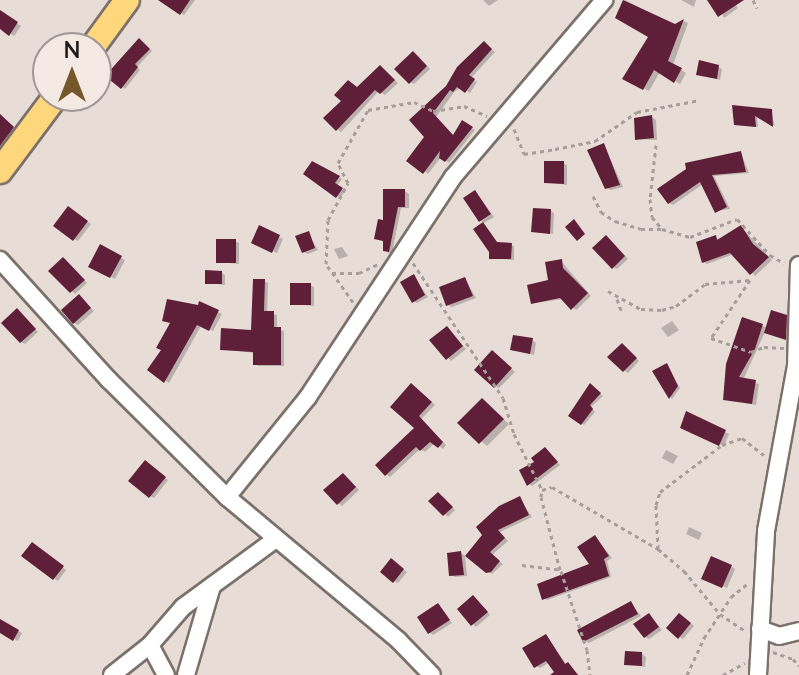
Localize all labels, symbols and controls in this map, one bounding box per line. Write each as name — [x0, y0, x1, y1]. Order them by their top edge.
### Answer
north arrow — [32, 32, 112, 112]
text: N — [64, 36, 80, 63]

